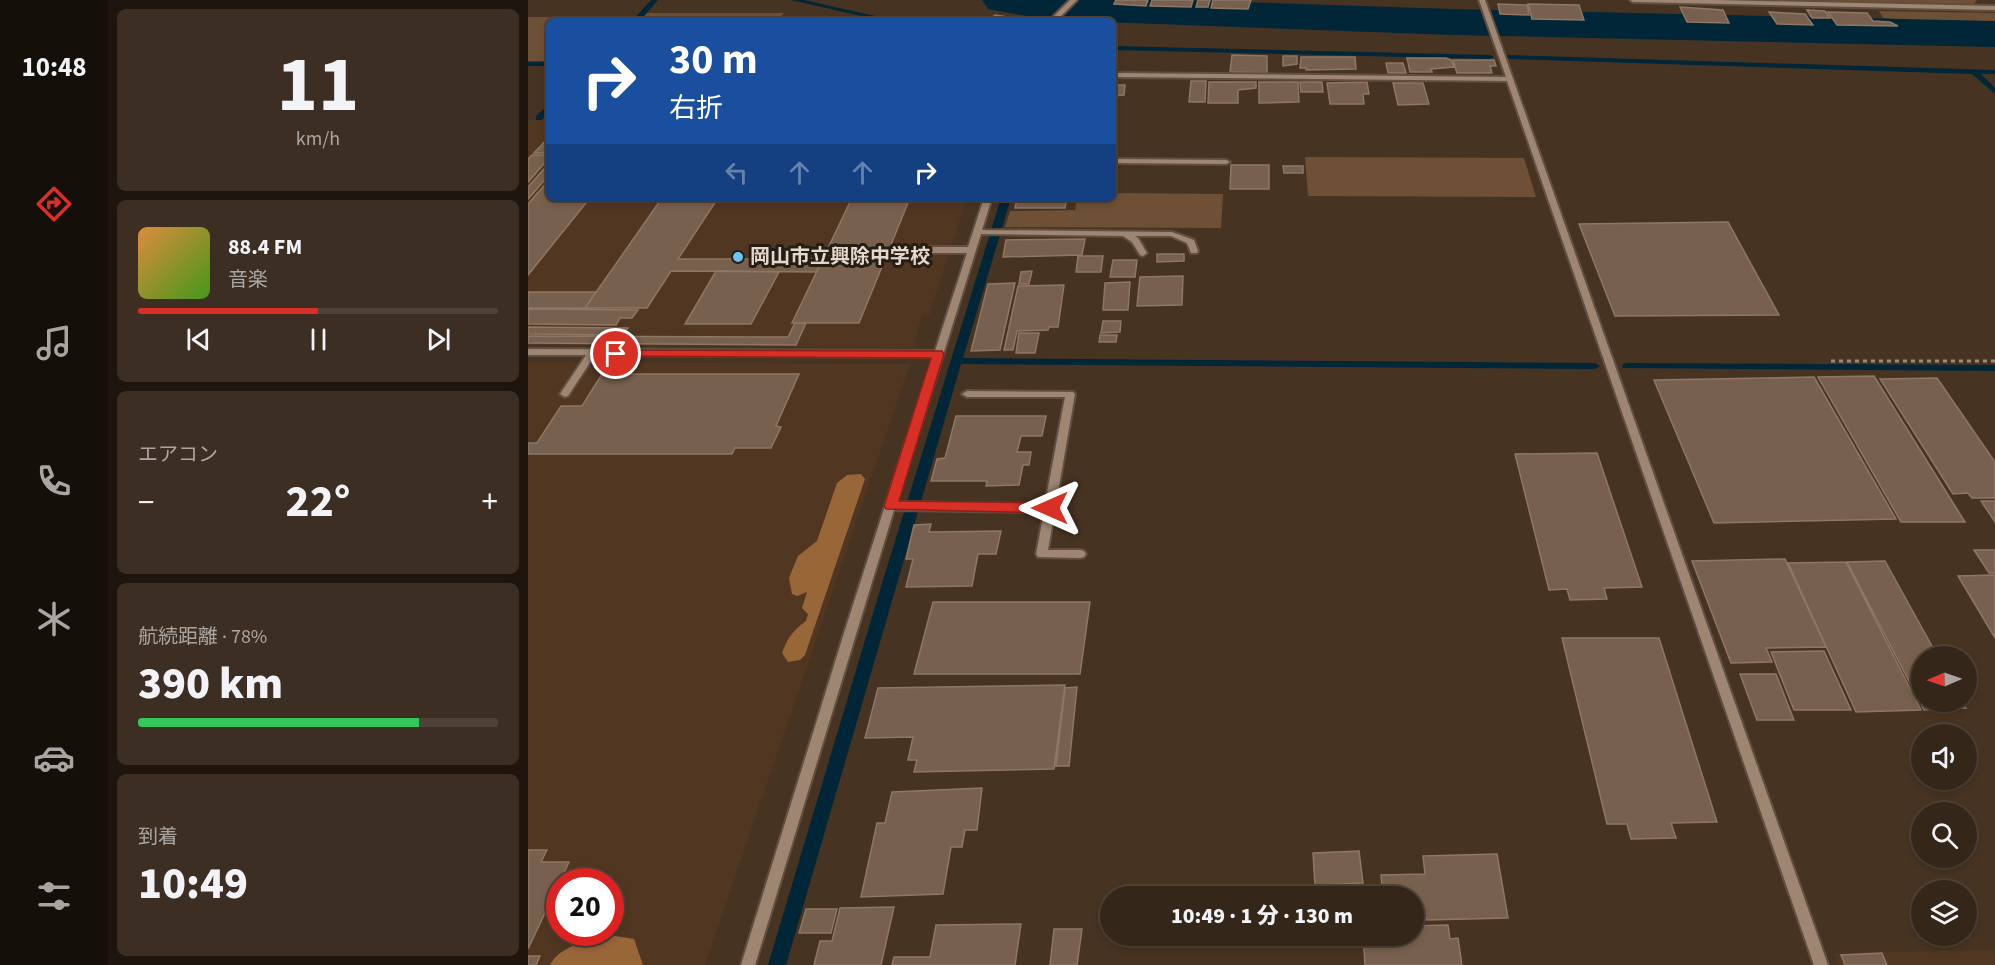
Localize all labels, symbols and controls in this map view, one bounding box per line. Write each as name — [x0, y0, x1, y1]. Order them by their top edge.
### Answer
text: 11 — [277, 30, 359, 141]
text: 30 m — [669, 30, 758, 90]
icon: right — [570, 42, 648, 120]
text: 10:48 — [21, 48, 87, 87]
text: 右折 — [669, 89, 723, 128]
text: km/h — [296, 125, 340, 153]
icon: left — [720, 156, 753, 189]
icon: ahead — [783, 156, 816, 189]
icon: ahead — [846, 156, 879, 189]
icon: right — [909, 156, 942, 189]
icon: directions — [33, 183, 75, 225]
text: 88.4 FM — [228, 231, 302, 263]
place label: 岡山市立興除中学校 — [750, 243, 930, 271]
marker: 岡山市立興除中学校 — [731, 250, 745, 264]
text: 音楽 — [228, 266, 268, 294]
icon: music — [33, 322, 75, 364]
icon: previous — [182, 323, 215, 356]
icon: pause — [302, 323, 335, 356]
icon: next — [422, 323, 455, 356]
pin — [590, 328, 641, 379]
icon: arrive — [599, 337, 632, 370]
text: エアコン — [138, 441, 218, 469]
icon: phone — [33, 460, 75, 502]
text: 22° — [286, 470, 350, 534]
position arrow — [1018, 476, 1082, 540]
text: − — [138, 479, 154, 526]
text: + — [482, 479, 498, 526]
icon: climate — [33, 598, 75, 640]
text: 航続距離 · 78% — [138, 623, 267, 651]
north arrow — [1911, 646, 1977, 712]
map controls — [1911, 646, 1977, 946]
text: 390 km — [138, 652, 283, 716]
button: sound — [1911, 724, 1977, 790]
icon: car — [33, 737, 75, 779]
button: search — [1911, 802, 1977, 868]
text: 到着 — [138, 823, 178, 851]
text: 10:49 — [138, 852, 248, 916]
speed limit sign: 20 — [546, 868, 624, 946]
icon: filters — [33, 875, 75, 917]
button: layers — [1911, 880, 1977, 946]
text: 10:49 · 1 分 · 130 m — [1171, 900, 1353, 932]

